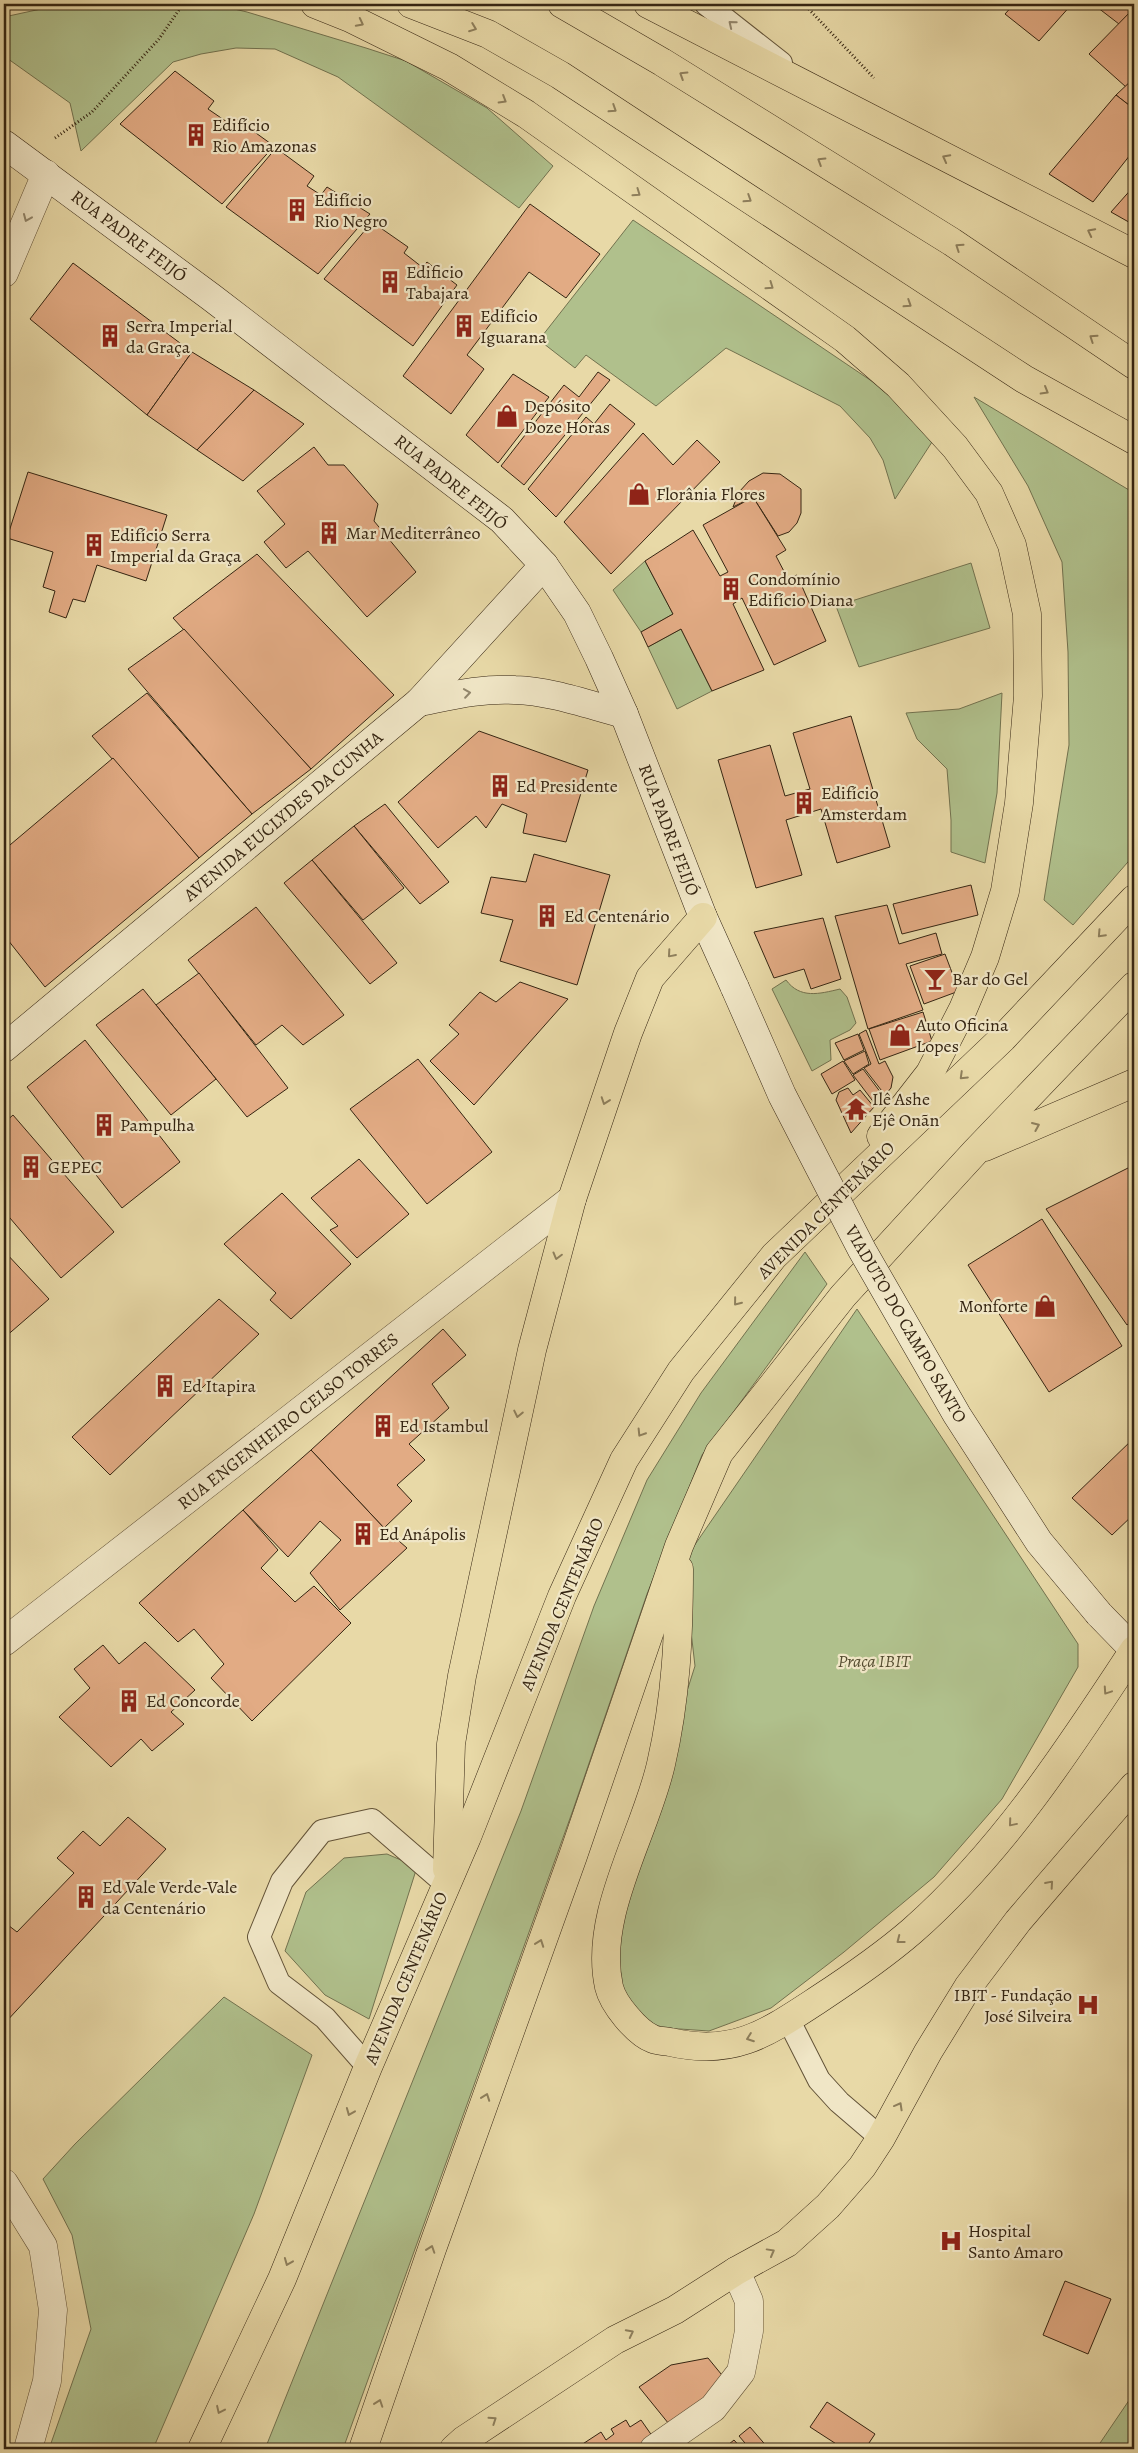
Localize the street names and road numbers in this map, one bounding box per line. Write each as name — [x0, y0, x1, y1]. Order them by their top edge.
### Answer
street label: RUA PADRE FEIJÓ — [66, 184, 192, 288]
street label: RUA PADRE FEIJÓ — [389, 429, 513, 535]
street label: AVENIDA EUCLYDES DA CUNHA — [178, 725, 388, 907]
street label: RUA PADRE FEIJÓ — [633, 761, 705, 899]
street label: AVENIDA CENTENÁRIO — [751, 1136, 900, 1285]
street label: VIADUTO DO CAMPO SANTO — [839, 1220, 973, 1427]
street label: RUA ENGENHEIRO CELSO TORRES — [173, 1327, 403, 1515]
street label: AVENIDA CENTENÁRIO — [514, 1514, 609, 1695]
street label: AVENIDA CENTENÁRIO — [358, 1888, 453, 2069]

